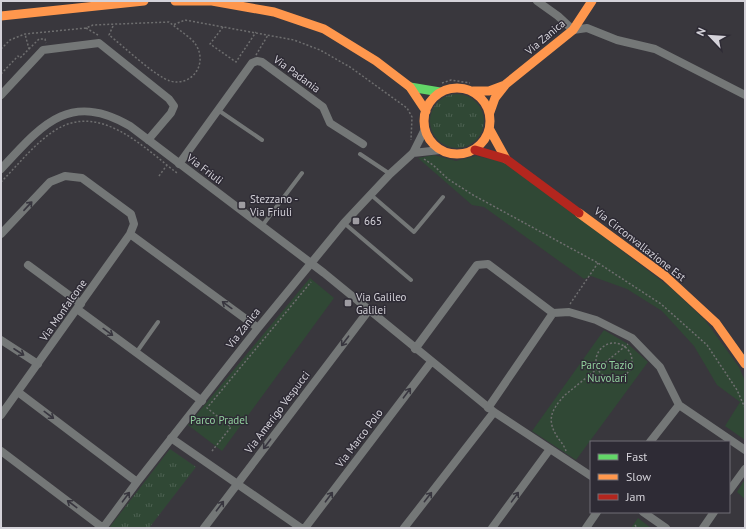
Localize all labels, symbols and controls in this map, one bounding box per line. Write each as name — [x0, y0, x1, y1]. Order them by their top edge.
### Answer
street label: Via Zanica — [521, 16, 568, 58]
north arrow — [690, 16, 730, 56]
text: N — [693, 26, 709, 38]
street label: Via Padania — [270, 52, 323, 96]
street label: Via Friuli — [183, 150, 226, 187]
place label: Stezzano - Via Friuli — [249, 192, 298, 219]
marker: Stezzano - Via Friuli — [237, 200, 247, 210]
one-way arrow — [23, 201, 33, 211]
street label: Via Circonvallazione Est — [591, 203, 689, 284]
place label: 665 — [364, 214, 382, 228]
marker: 665 — [351, 216, 361, 226]
street label: Via Monfalcone — [36, 276, 90, 345]
place label: Via Galileo Galilei — [355, 290, 407, 317]
marker: Via Galileo Galilei — [343, 298, 353, 308]
one-way arrow — [221, 301, 232, 309]
street label: Via Zanica — [222, 305, 263, 352]
one-way arrow — [103, 328, 114, 337]
one-way arrow — [341, 335, 349, 346]
one-way arrow — [14, 348, 25, 356]
park label: Parco Tazio Nuvolari — [581, 358, 633, 385]
street label: Via Amerigo Vespucci — [241, 368, 313, 457]
one-way arrow — [403, 388, 411, 399]
street label: Via Marco Polo — [332, 406, 386, 471]
one-way arrow — [44, 411, 55, 420]
park label: Parco Pradel — [190, 413, 249, 427]
one-way arrow — [263, 439, 271, 450]
legend — [590, 441, 730, 513]
text: Fast — [626, 449, 647, 464]
text: Slow — [626, 469, 651, 484]
text: Jam — [625, 489, 645, 504]
one-way arrow — [122, 491, 130, 502]
one-way arrow — [324, 491, 333, 502]
one-way arrow — [511, 491, 519, 502]
one-way arrow — [424, 492, 432, 503]
one-way arrow — [66, 500, 77, 509]
one-way arrow — [216, 500, 225, 511]

